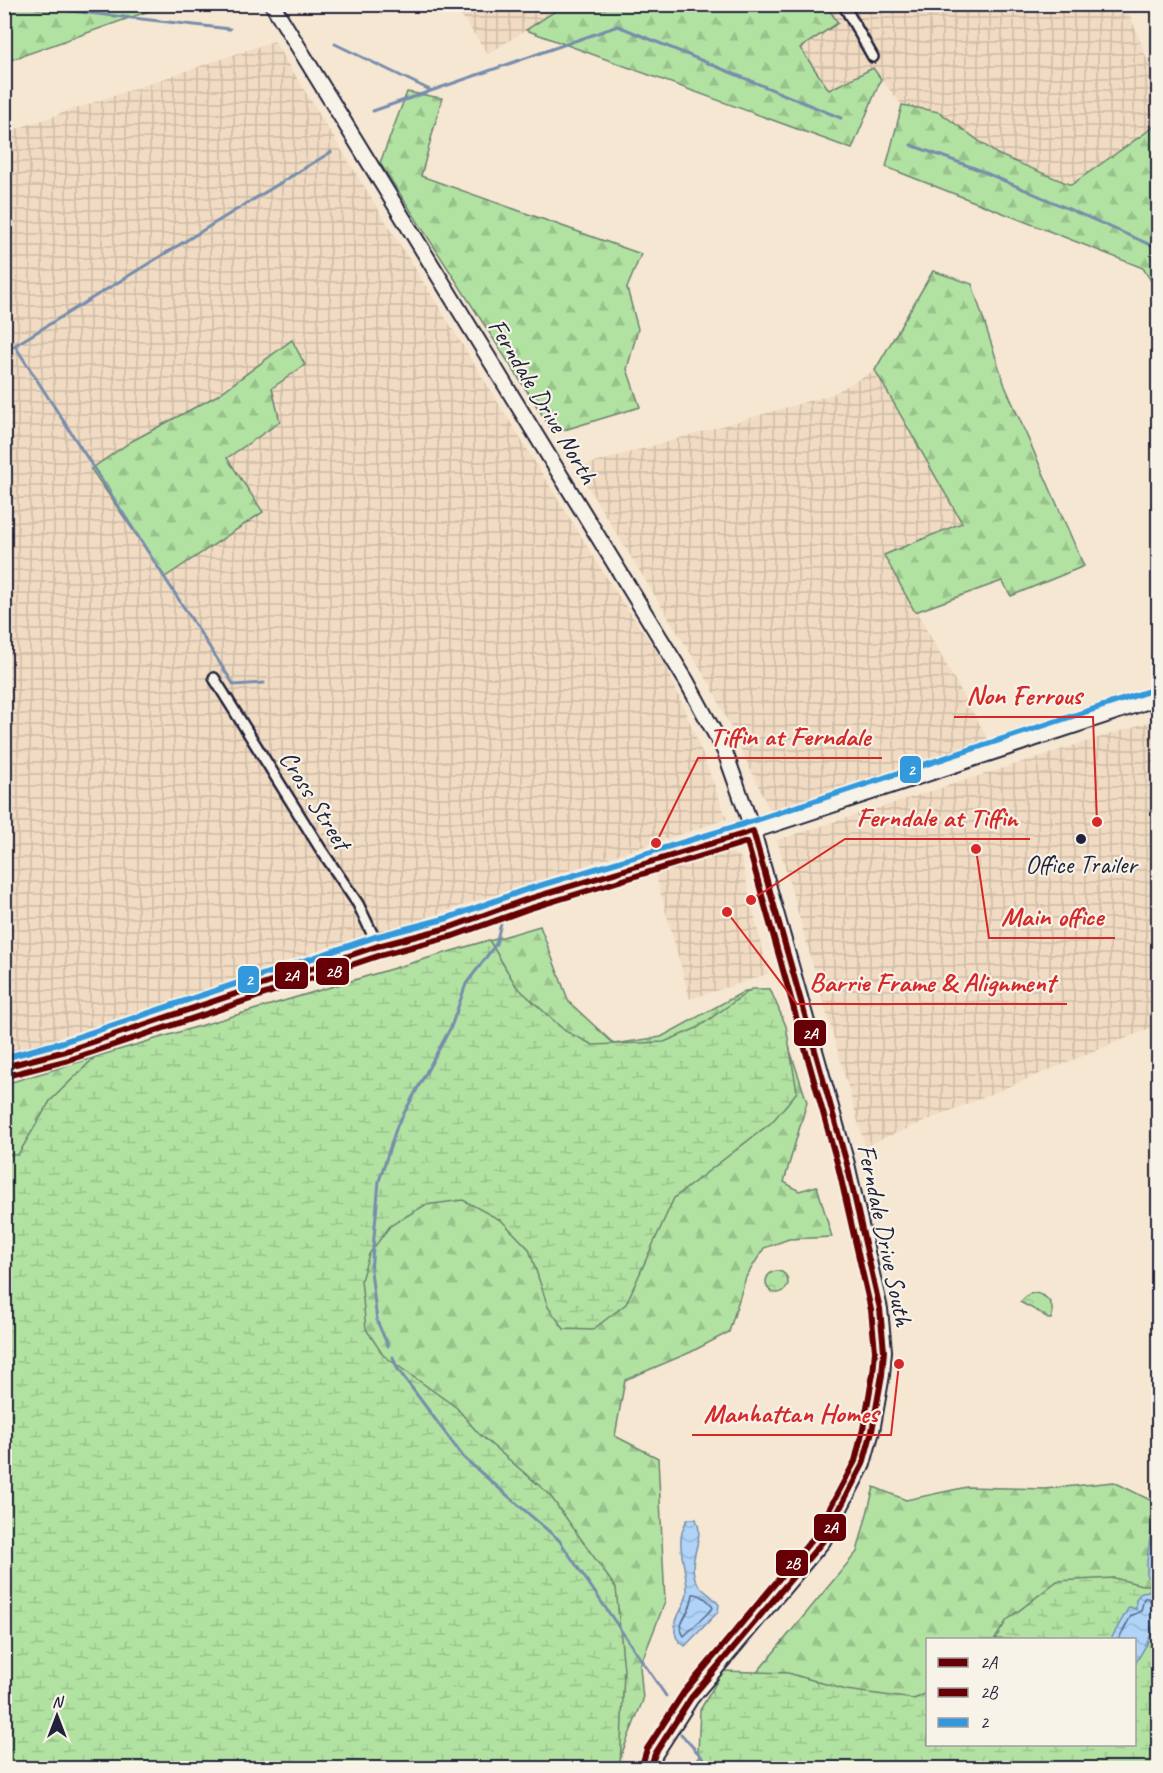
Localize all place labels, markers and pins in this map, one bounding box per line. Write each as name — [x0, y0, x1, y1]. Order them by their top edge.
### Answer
callout: Non Ferrous — [954, 672, 1093, 717]
callout: Tiffin at Ferndale — [698, 713, 882, 758]
callout: Ferndale at Tiffin — [845, 794, 1030, 839]
marker: Office Trailer — [1074, 832, 1088, 846]
place label: Office Trailer — [1025, 848, 1139, 881]
callout: Main office — [989, 893, 1115, 938]
callout: Barrie Frame & Alignment — [797, 959, 1067, 1004]
callout: Manhattan Homes — [692, 1390, 891, 1435]

